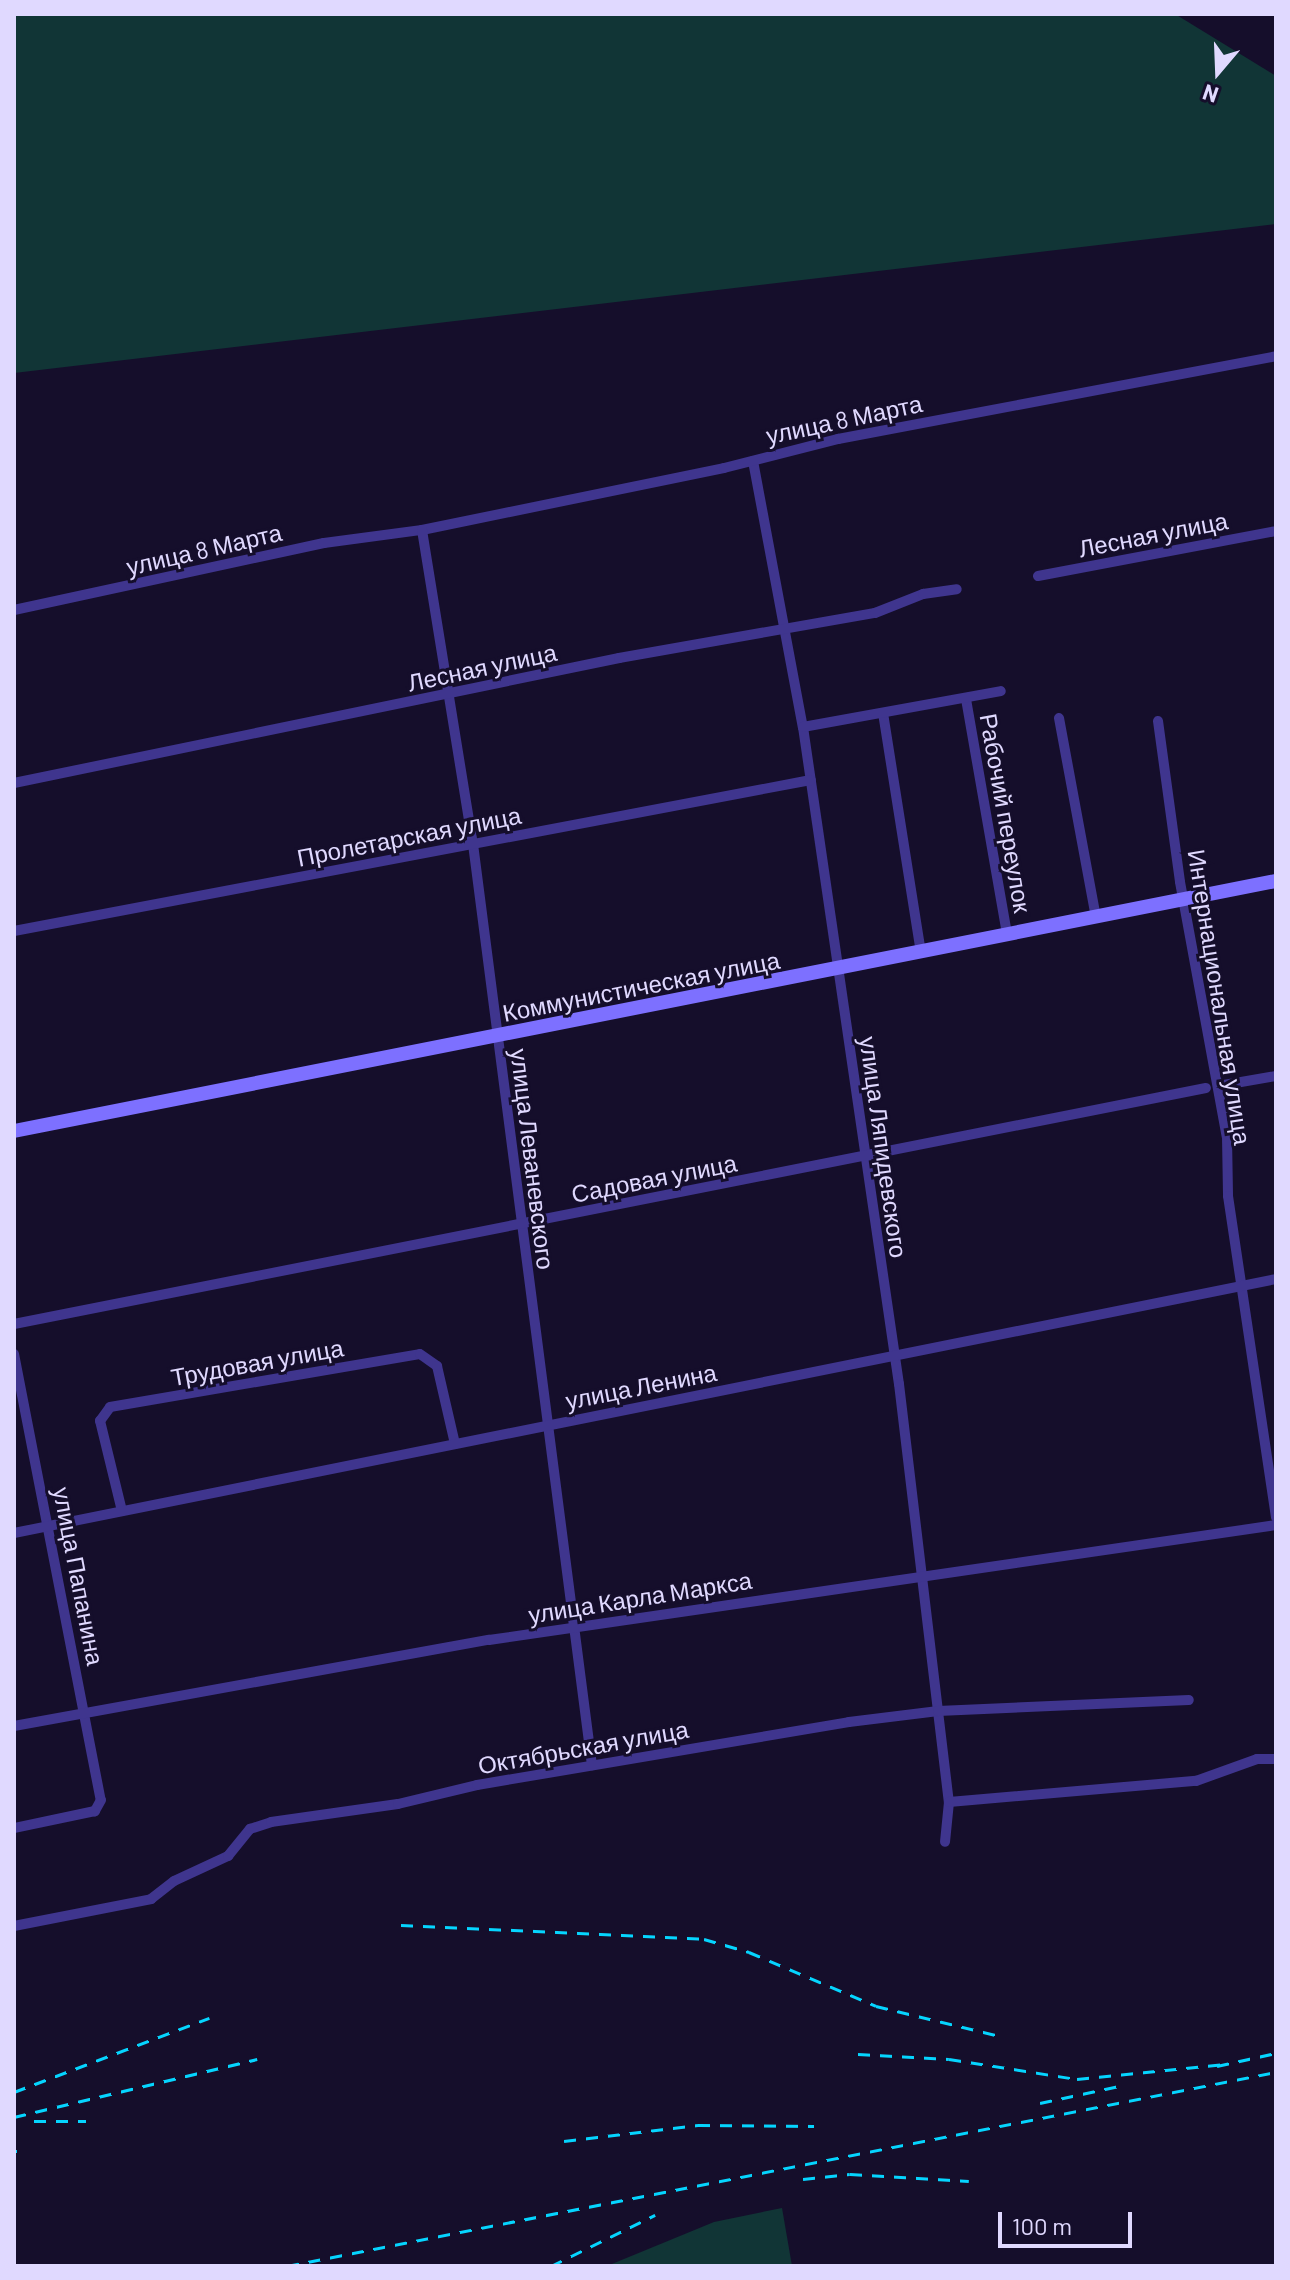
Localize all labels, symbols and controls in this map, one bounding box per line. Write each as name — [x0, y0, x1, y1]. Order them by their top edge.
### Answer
north arrow — [1178, 32, 1258, 112]
text: N — [1199, 80, 1221, 109]
street label: улица 8 Марта — [763, 388, 925, 450]
street label: Лесная улица — [1076, 505, 1230, 563]
street label: улица 8 Марта — [124, 517, 284, 581]
street label: Лесная улица — [405, 637, 559, 697]
street label: Рабочий переулок — [974, 711, 1038, 915]
street label: Пролетарская улица — [295, 800, 523, 872]
street label: Интернациональная улица — [1182, 847, 1258, 1147]
street label: Коммунистическая улица — [500, 945, 782, 1027]
street label: улица Ляпидевского — [854, 1034, 914, 1260]
street label: улица Леваневского — [505, 1047, 561, 1271]
street label: Садовая улица — [569, 1148, 739, 1208]
street label: Трудовая улица — [169, 1333, 345, 1391]
street label: улица Ленина — [563, 1357, 719, 1415]
street label: улица Папанина — [48, 1484, 110, 1668]
street label: улица Карла Маркса — [526, 1565, 754, 1629]
street label: Октябрьская улица — [476, 1714, 690, 1780]
scale bar — [1002, 2196, 1136, 2246]
text: 100 m — [1012, 2211, 1072, 2240]

